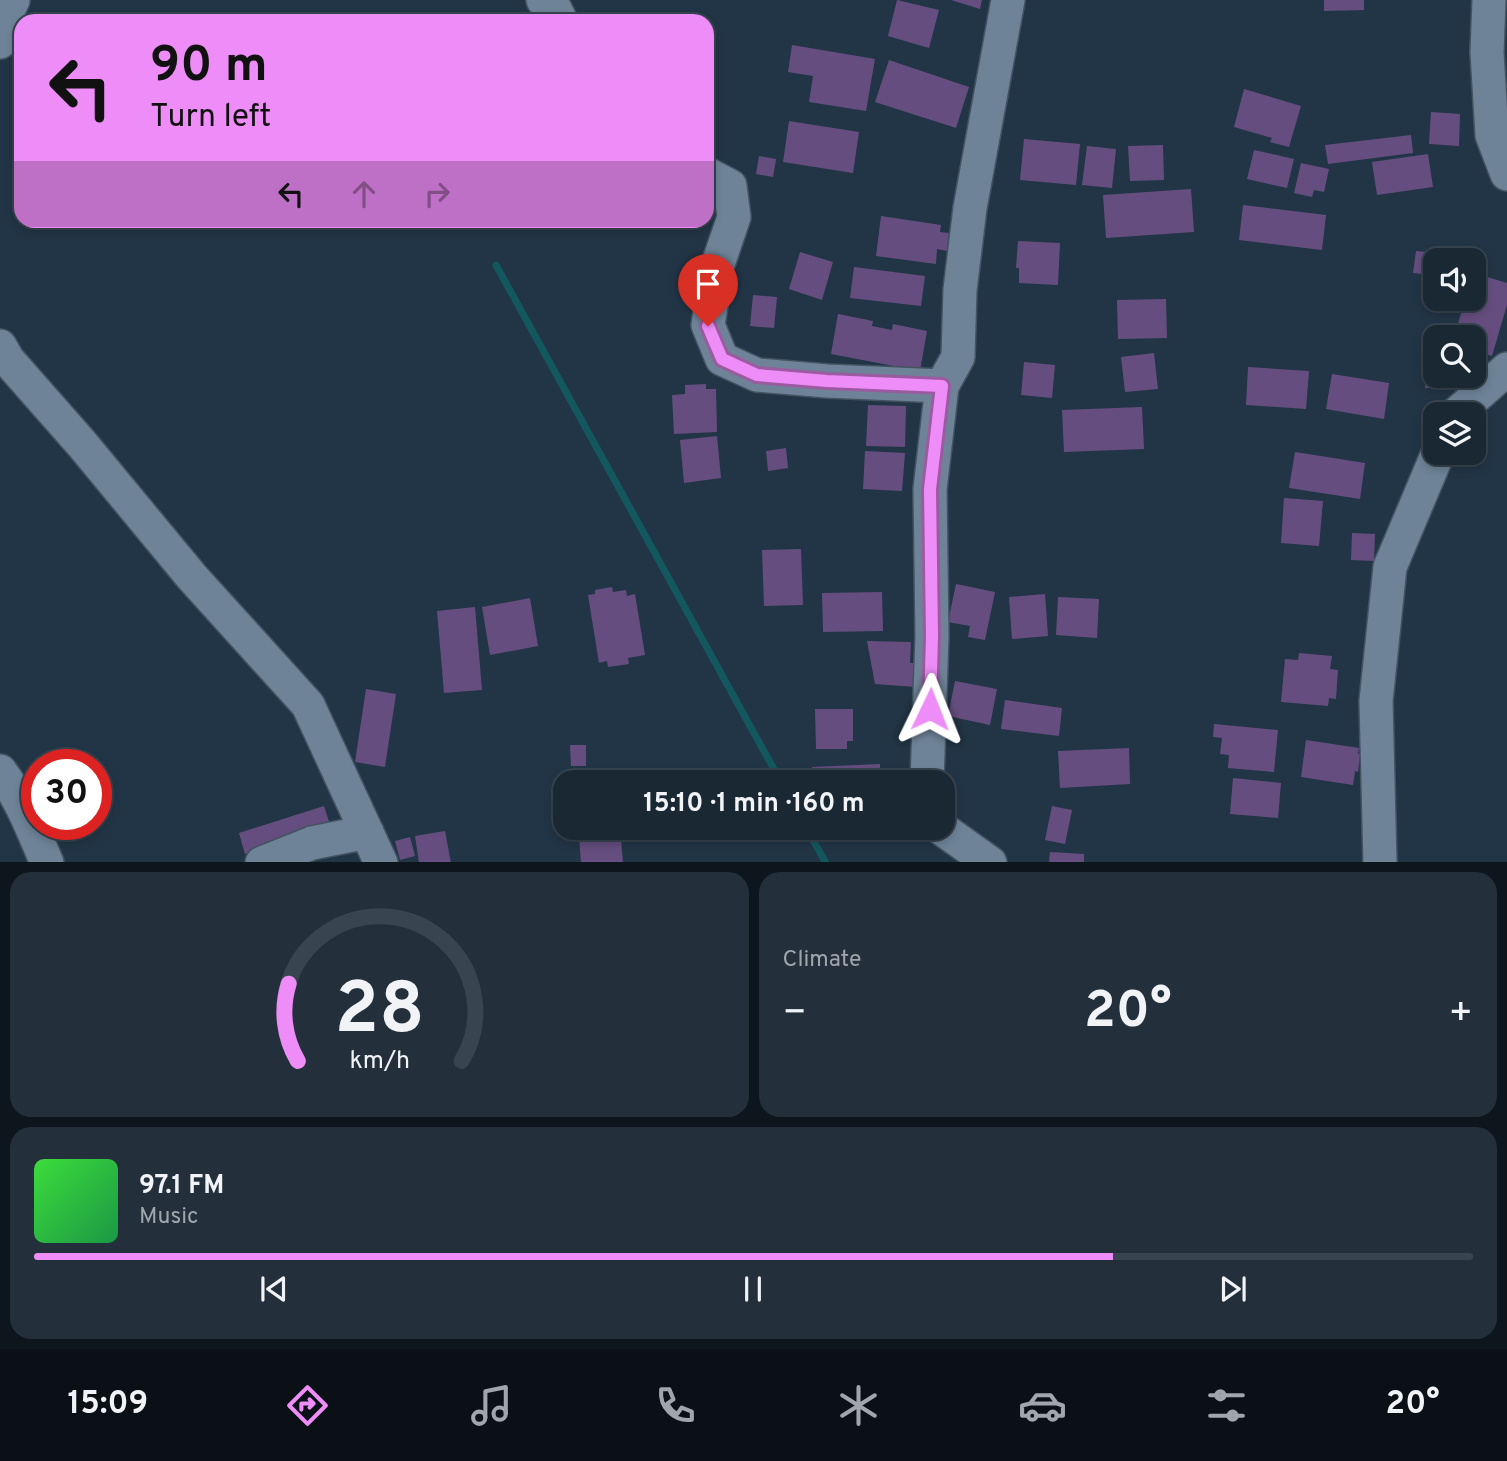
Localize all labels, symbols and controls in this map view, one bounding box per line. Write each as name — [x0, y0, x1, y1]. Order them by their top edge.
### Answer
text: 90 m — [150, 37, 268, 99]
icon: left — [35, 42, 126, 133]
text: Turn left — [150, 98, 271, 138]
icon: left — [272, 175, 310, 213]
icon: ahead — [345, 175, 383, 213]
icon: right — [418, 175, 456, 213]
map controls — [1423, 248, 1486, 465]
button: sound — [1423, 248, 1486, 311]
pin — [678, 254, 738, 326]
icon: arrive — [689, 265, 727, 303]
button: search — [1423, 325, 1486, 388]
button: layers — [1423, 402, 1486, 465]
position arrow — [893, 672, 967, 746]
speed limit sign: 30 — [21, 749, 112, 840]
text: 15:10 · 1 min · 160 m — [643, 788, 865, 821]
text: Climate — [783, 946, 861, 975]
text: 28 — [334, 967, 424, 1059]
text: 20° — [1084, 980, 1172, 1046]
text: − — [783, 990, 807, 1039]
text: + — [1448, 990, 1473, 1039]
text: km/h — [349, 1045, 410, 1077]
text: 97.1 FM — [139, 1170, 224, 1203]
text: Music — [139, 1203, 199, 1232]
icon: previous — [255, 1270, 293, 1308]
icon: pause — [734, 1270, 772, 1308]
icon: next — [1214, 1270, 1252, 1308]
icon: directions — [283, 1381, 332, 1430]
icon: music — [467, 1381, 516, 1430]
icon: phone — [651, 1381, 700, 1430]
icon: climate — [834, 1381, 883, 1430]
icon: car — [1018, 1381, 1067, 1430]
icon: filters — [1202, 1381, 1251, 1430]
text: 15:09 — [67, 1385, 148, 1425]
text: 20° — [1386, 1385, 1440, 1425]

